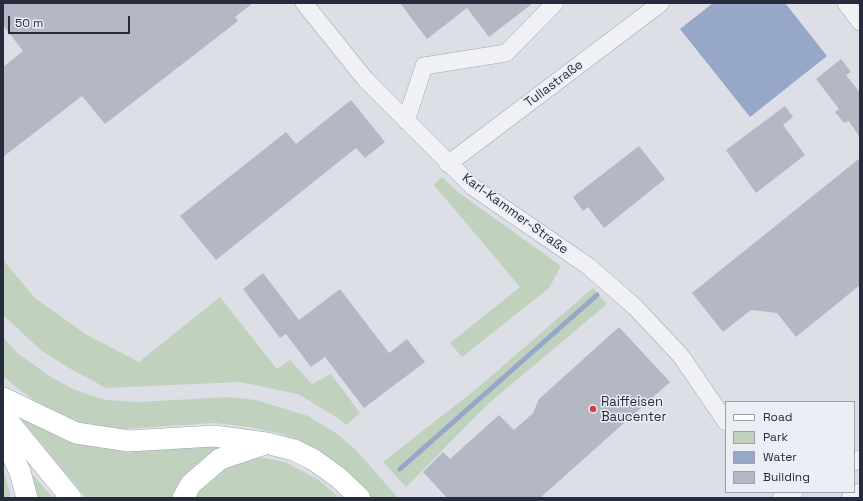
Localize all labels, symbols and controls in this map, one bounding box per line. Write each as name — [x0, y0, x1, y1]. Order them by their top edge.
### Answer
scale bar — [10, 8, 132, 34]
text: 50 m — [15, 15, 43, 31]
street label: Tullastraße — [522, 57, 586, 111]
street label: Karl-Kammer-Straße — [459, 170, 571, 258]
place label: Raiffeisen Baucenter — [601, 394, 666, 425]
legend — [725, 401, 855, 493]
marker: Raiffeisen Baucenter — [588, 404, 598, 414]
text: Road — [763, 409, 792, 425]
text: Park — [763, 429, 788, 445]
text: Water — [763, 449, 797, 465]
text: Building — [763, 469, 810, 485]

